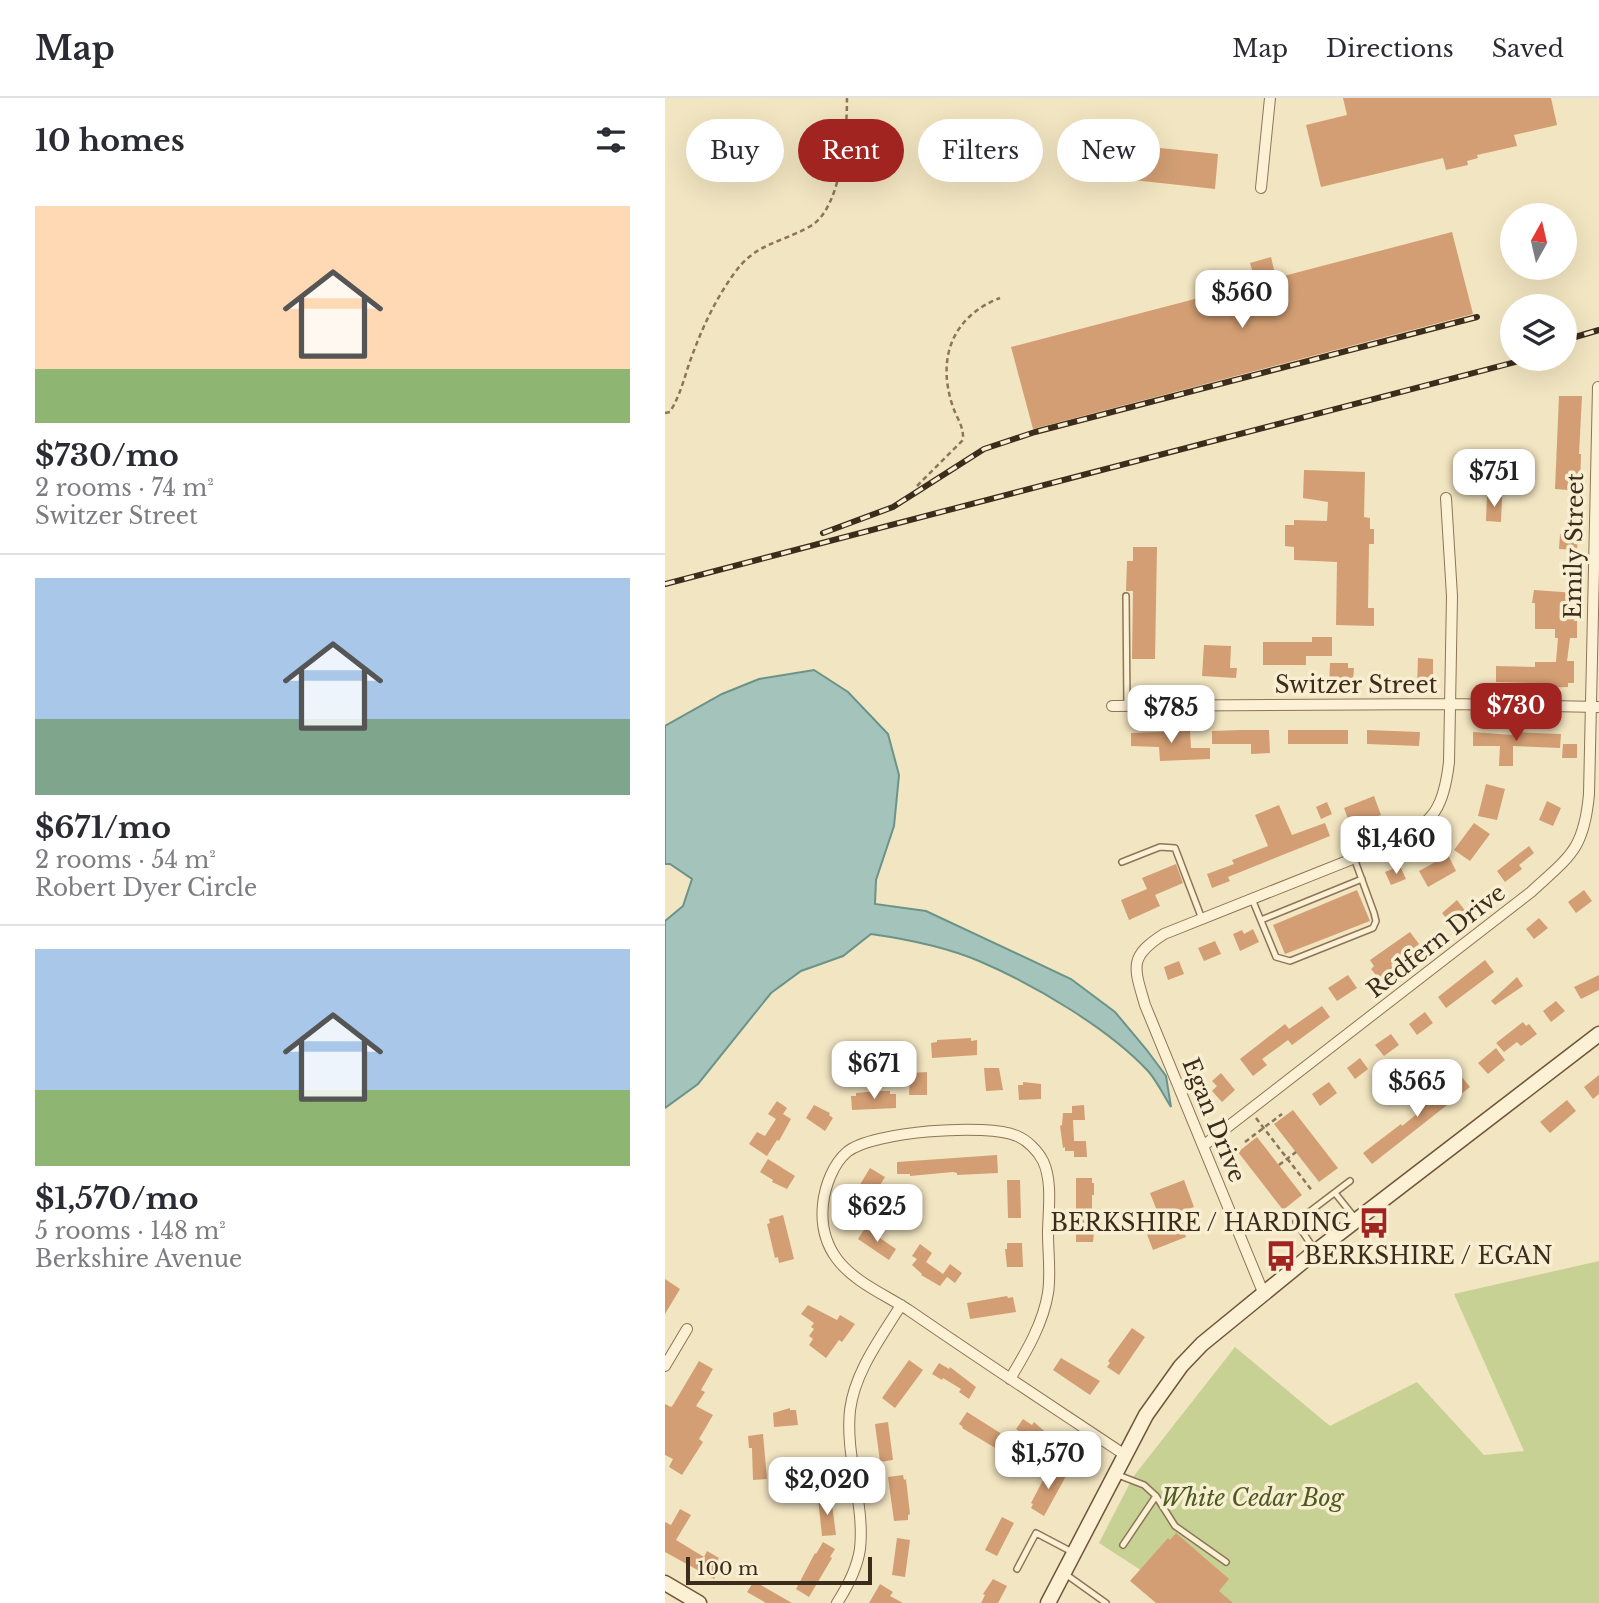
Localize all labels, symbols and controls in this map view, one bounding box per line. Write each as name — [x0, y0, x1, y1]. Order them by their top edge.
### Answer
text: Map — [35, 28, 115, 69]
text: Map — [1232, 34, 1288, 63]
text: Directions — [1326, 34, 1454, 63]
text: Saved — [1492, 34, 1564, 63]
chip: Buy — [686, 119, 784, 182]
chip: Rent — [798, 119, 904, 182]
chip: Filters — [918, 119, 1043, 182]
chip: New — [1057, 119, 1160, 182]
icon: filters — [592, 121, 630, 159]
text: 10 homes — [35, 122, 185, 159]
north arrow — [1500, 203, 1577, 280]
map controls — [1500, 203, 1577, 371]
icon: home — [270, 251, 396, 377]
pin: $560 — [1201, 271, 1283, 330]
text: $560 — [1211, 279, 1273, 307]
button: layers — [1500, 294, 1577, 371]
text: $730/mo — [35, 437, 179, 474]
pin: $751 — [1453, 450, 1535, 509]
text: $751 — [1469, 458, 1519, 486]
street label: Emily Street — [1559, 472, 1589, 619]
text: 2 rooms · 74 m² — [35, 474, 214, 502]
text: Switzer Street — [35, 502, 198, 530]
icon: home — [270, 623, 396, 749]
street label: Switzer Street — [1275, 671, 1438, 699]
pin: $730 — [1475, 684, 1557, 743]
pin: $785 — [1130, 686, 1212, 745]
text: $730 — [1487, 692, 1545, 720]
text: $785 — [1144, 694, 1198, 722]
text: $671/mo — [35, 809, 171, 846]
pin: $1,460 — [1339, 816, 1453, 876]
text: $1,460 — [1356, 825, 1436, 853]
text: 2 rooms · 54 m² — [35, 846, 216, 874]
text: Robert Dyer Circle — [35, 874, 257, 902]
street label: Redfern Drive — [1361, 878, 1511, 1004]
icon: home — [270, 994, 396, 1120]
pin: $671 — [833, 1042, 915, 1101]
text: $671 — [848, 1050, 900, 1078]
street label: Egan Drive — [1176, 1054, 1252, 1186]
pin: $565 — [1376, 1060, 1458, 1119]
text: $565 — [1388, 1068, 1446, 1096]
text: $1,570/mo — [35, 1180, 199, 1217]
pin: $625 — [836, 1184, 918, 1244]
text: $625 — [848, 1193, 906, 1221]
bus stop icon: BERKSHIRE / HARDING — [1357, 1206, 1391, 1240]
place label: BERKSHIRE / HARDING — [1050, 1209, 1351, 1237]
text: 5 rooms · 148 m² — [35, 1217, 226, 1245]
bus stop icon: BERKSHIRE / EGAN — [1264, 1239, 1298, 1273]
place label: BERKSHIRE / EGAN — [1304, 1242, 1553, 1270]
text: Berkshire Avenue — [35, 1245, 242, 1273]
pin: $1,570 — [991, 1432, 1105, 1491]
text: $1,570 — [1011, 1440, 1085, 1468]
pin: $2,020 — [770, 1458, 884, 1517]
text: $2,020 — [784, 1466, 870, 1494]
park label: White Cedar Bog — [1161, 1484, 1345, 1512]
scale bar — [686, 1554, 871, 1586]
text: 100 m — [697, 1557, 758, 1580]

